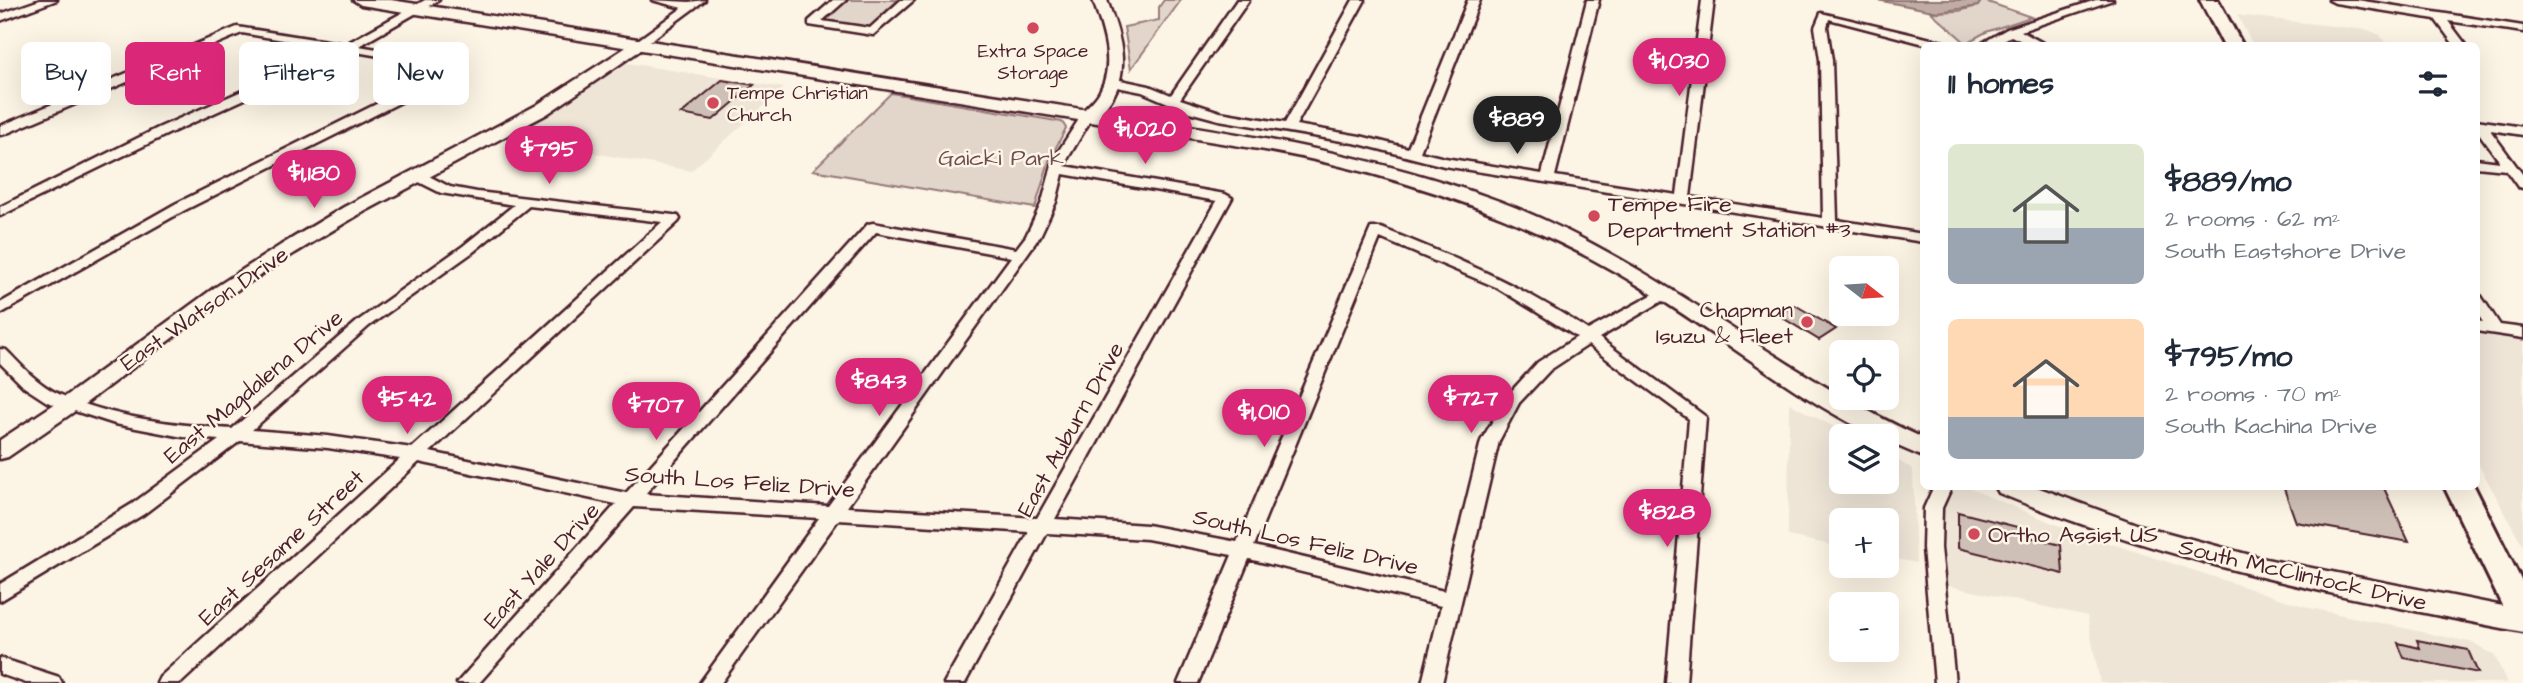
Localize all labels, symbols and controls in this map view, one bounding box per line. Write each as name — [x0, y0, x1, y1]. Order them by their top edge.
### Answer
marker: Extra Space Storage — [1025, 20, 1041, 36]
place label: Extra Space Storage — [978, 38, 1088, 88]
pin: $1,030 — [1622, 38, 1736, 98]
chip: Buy — [21, 42, 111, 105]
chip: Rent — [125, 42, 225, 105]
chip: Filters — [239, 42, 359, 105]
chip: New — [373, 42, 469, 105]
text: $1,030 — [1649, 45, 1709, 77]
text: 11 homes — [1948, 63, 2054, 105]
icon: filters — [2414, 65, 2452, 103]
place label: Tempe Christian Church — [727, 80, 868, 129]
marker: Tempe Christian Church — [705, 95, 721, 111]
pin: $889 — [1476, 96, 1558, 156]
text: $889 — [1489, 103, 1545, 135]
pin: $1,020 — [1088, 106, 1202, 166]
text: $1,020 — [1114, 113, 1176, 145]
pin: $795 — [508, 127, 590, 186]
text: $795 — [521, 133, 577, 165]
park label: Gaicki Park — [938, 142, 1064, 174]
pin: $1,180 — [257, 150, 371, 210]
text: $1,180 — [288, 157, 340, 189]
text: $889/mo — [2165, 161, 2292, 203]
icon: home — [2004, 172, 2088, 256]
place label: Tempe Fire Department Station #3 — [1608, 188, 1851, 246]
text: 2 rooms · 62 m² — [2165, 203, 2340, 235]
marker: Tempe Fire Department Station #3 — [1586, 208, 1602, 224]
text: South Eastshore Drive — [2165, 235, 2406, 267]
street label: East Watson Drive — [114, 239, 295, 379]
north arrow — [1829, 256, 1899, 326]
map controls — [1829, 256, 1899, 662]
place label: Chapman Isuzu & Fleet — [1656, 294, 1794, 352]
street label: East Magdalena Drive — [157, 302, 351, 472]
marker: Chapman Isuzu & Fleet — [1799, 314, 1815, 330]
street label: East Auburn Drive — [1010, 336, 1132, 523]
text: $795/mo — [2165, 336, 2292, 378]
button: locate — [1829, 340, 1899, 410]
icon: home — [2004, 347, 2088, 431]
pin: $843 — [838, 358, 920, 418]
text: $843 — [851, 365, 907, 397]
pin: $542 — [366, 376, 448, 436]
pin: $727 — [1430, 376, 1512, 435]
text: 2 rooms · 70 m² — [2165, 378, 2341, 410]
pin: $707 — [615, 382, 697, 442]
text: $727 — [1444, 382, 1498, 414]
text: $542 — [378, 383, 436, 415]
text: $707 — [628, 389, 684, 421]
pin: $1,010 — [1207, 390, 1321, 449]
text: $1,010 — [1238, 396, 1290, 428]
text: South Kachina Drive — [2165, 410, 2377, 442]
button: layers — [1829, 424, 1899, 494]
street label: South Los Feliz Drive — [624, 458, 856, 506]
street label: East Sesame Street — [192, 462, 372, 633]
pin: $828 — [1626, 490, 1708, 549]
street label: East Yale Drive — [476, 495, 607, 636]
text: $828 — [1639, 496, 1695, 528]
street label: South Los Feliz Drive — [1190, 500, 1422, 583]
button: + — [1829, 508, 1899, 578]
place label: Ortho Assist US — [1988, 519, 2158, 551]
marker: Ortho Assist US — [1966, 526, 1982, 542]
street label: South McClintock Drive — [2176, 531, 2430, 619]
button: − — [1829, 592, 1899, 662]

